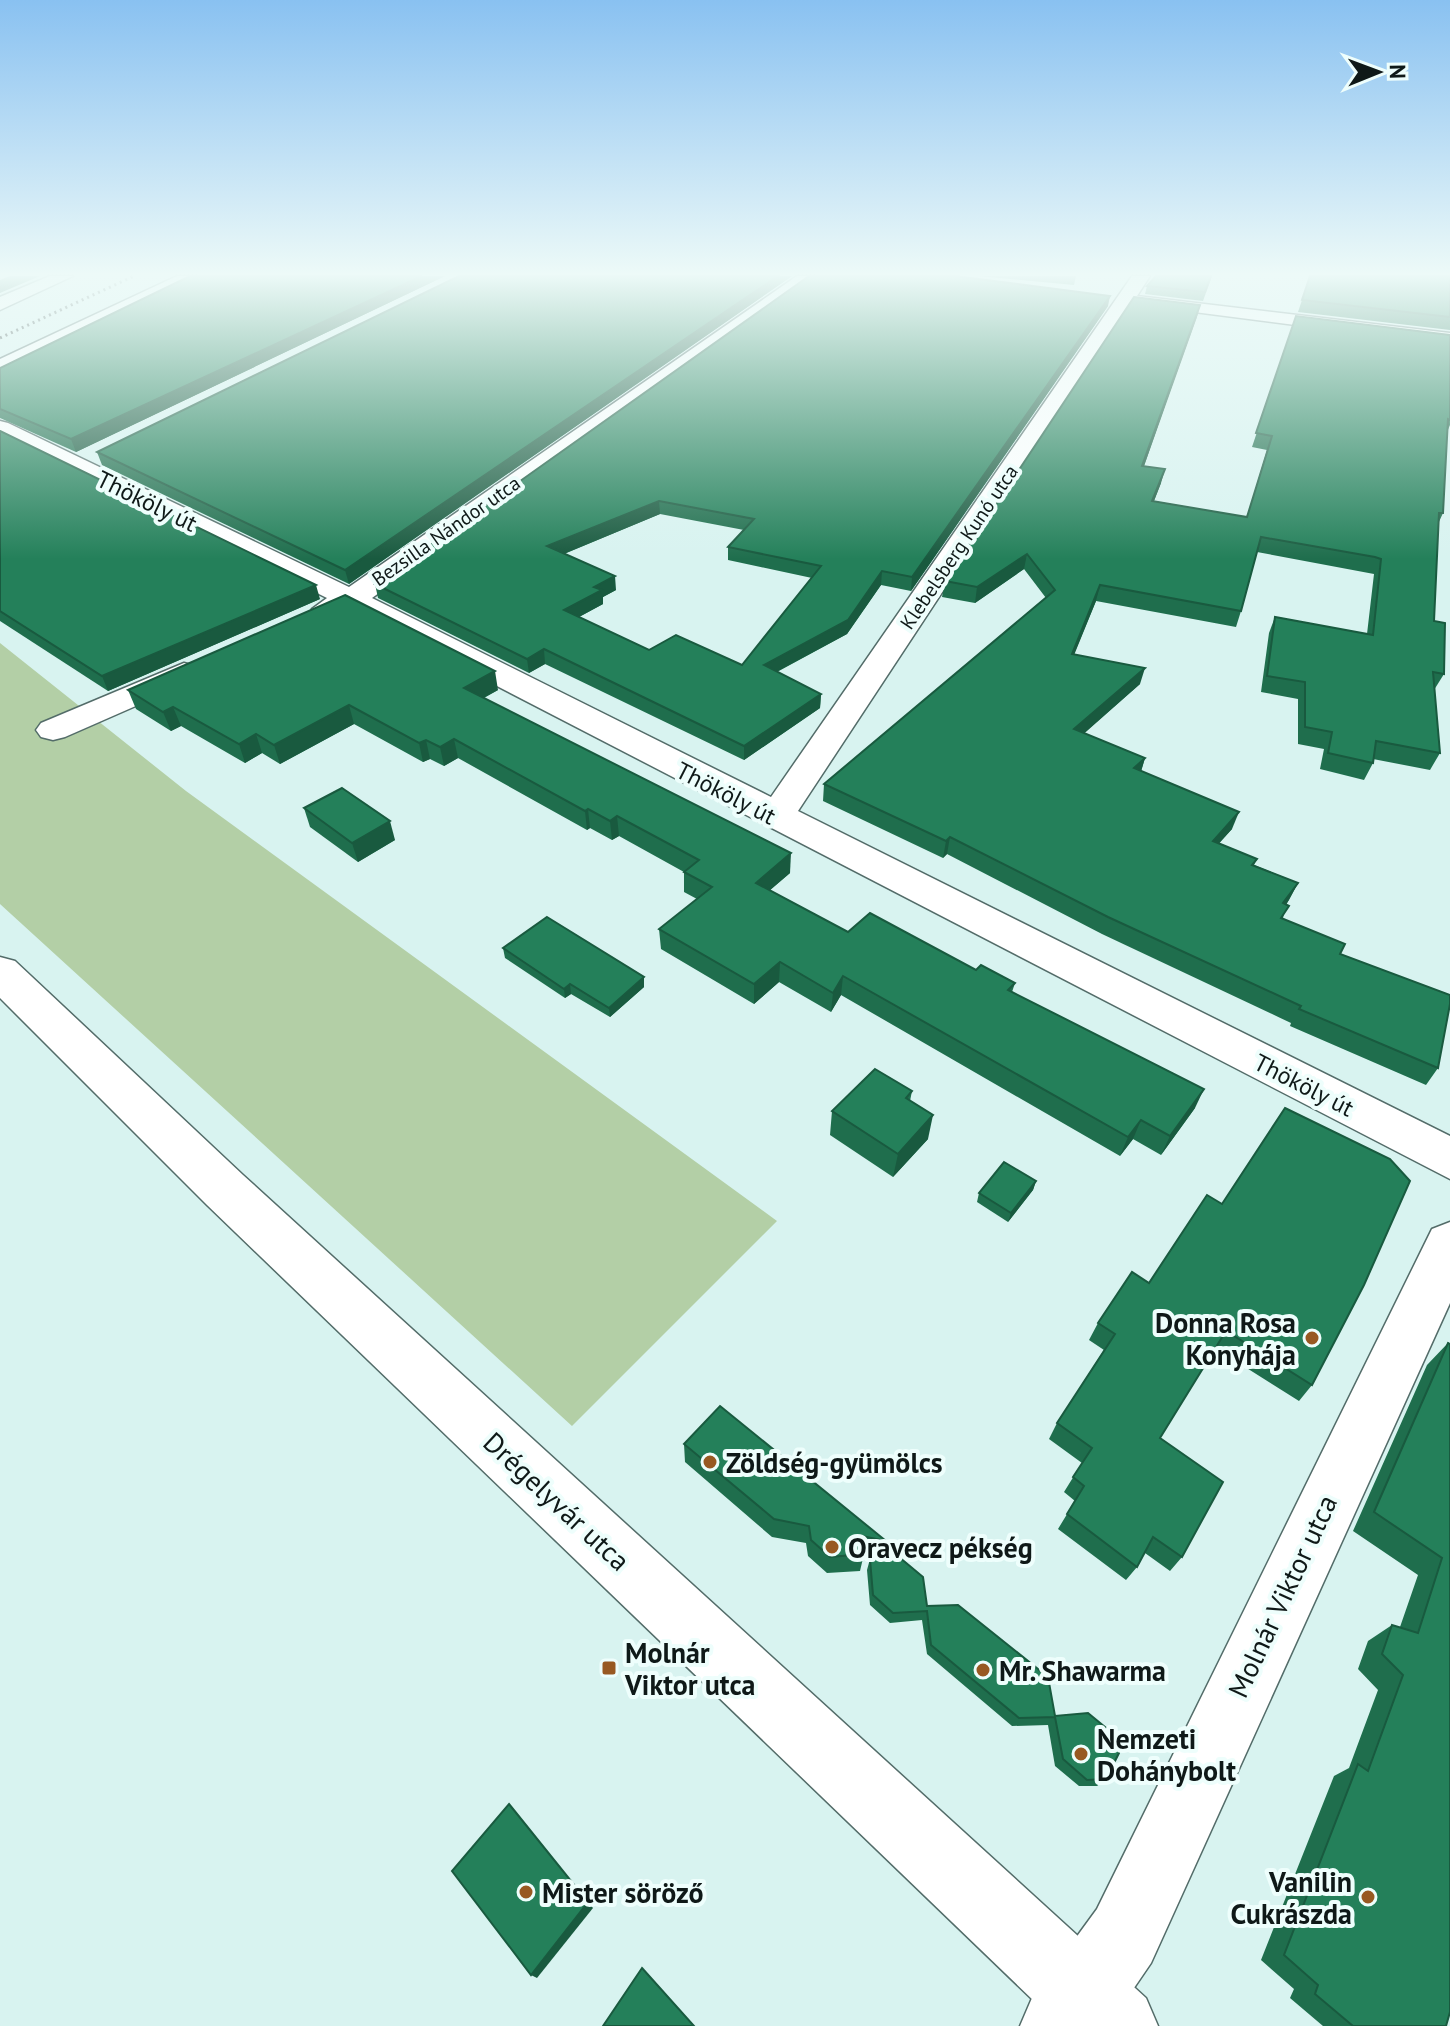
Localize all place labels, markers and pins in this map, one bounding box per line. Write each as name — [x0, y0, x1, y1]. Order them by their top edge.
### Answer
place label: Donna Rosa Konyhája — [1155, 1304, 1296, 1373]
marker: Donna Rosa Konyhája — [1303, 1329, 1321, 1347]
place label: Zöldség-gyümölcs — [726, 1444, 943, 1481]
marker: Zöldség-gyümölcs — [701, 1453, 719, 1471]
place label: Oravecz pékség — [848, 1529, 1033, 1566]
marker: Oravecz pékség — [823, 1538, 841, 1556]
place label: Molnár Viktor utca — [624, 1634, 755, 1703]
place label: Mr. Shawarma — [999, 1652, 1166, 1689]
marker: Molnár Viktor utca — [600, 1659, 618, 1677]
marker: Mr. Shawarma — [974, 1661, 992, 1679]
place label: Nemzeti Dohánybolt — [1097, 1720, 1236, 1789]
marker: Nemzeti Dohánybolt — [1072, 1745, 1090, 1763]
place label: Vanilin Cukrászda — [1231, 1863, 1352, 1932]
place label: Mister söröző — [542, 1874, 704, 1911]
marker: Mister söröző — [517, 1883, 535, 1901]
marker: Vanilin Cukrászda — [1359, 1888, 1377, 1906]

